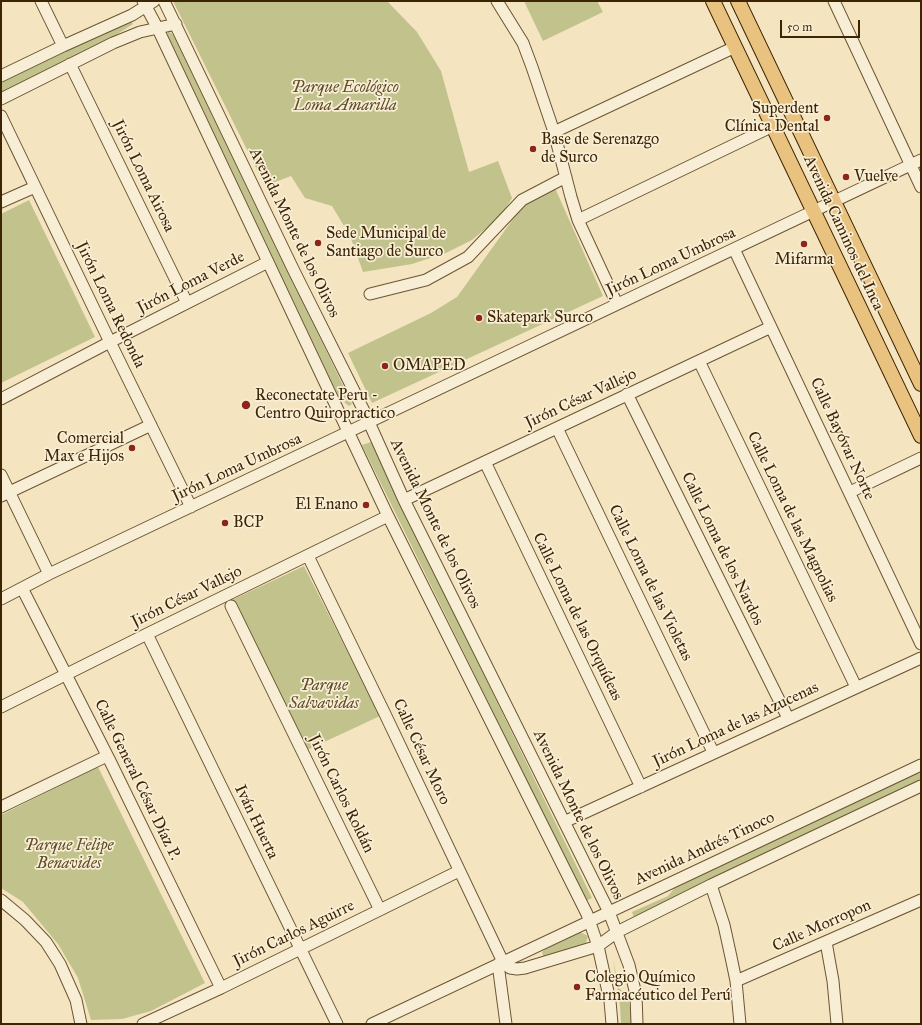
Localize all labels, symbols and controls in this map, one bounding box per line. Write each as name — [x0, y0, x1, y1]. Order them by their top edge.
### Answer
scale bar — [782, 12, 862, 38]
text: 50 m — [787, 20, 812, 34]
park label: Parque Ecológico Loma Amarilla — [291, 78, 399, 116]
place label: Superdent Clínica Dental — [725, 99, 819, 137]
marker: Superdent Clínica Dental — [822, 113, 832, 123]
street label: Jirón Loma Airosa — [108, 117, 178, 235]
place label: Base de Serenazgo de Surco — [541, 130, 659, 168]
marker: Base de Serenazgo de Surco — [528, 144, 538, 154]
street label: Avenida Monte de los Olivos — [244, 145, 344, 321]
street label: Avenida Caminos del Inca — [799, 153, 887, 313]
place label: Vuelve — [854, 167, 898, 187]
marker: Vuelve — [841, 172, 851, 182]
place label: Sede Municipal de Santiago de Surco — [326, 224, 446, 262]
street label: Jirón Loma Umbrosa — [603, 224, 739, 300]
marker: Sede Municipal de Santiago de Surco — [313, 238, 323, 248]
street label: Jirón Loma Redonda — [71, 239, 149, 371]
marker: Mifarma — [799, 239, 809, 249]
street label: Jirón Loma Verde — [134, 248, 248, 318]
place label: Mifarma — [774, 250, 834, 270]
place label: Skatepark Surco — [487, 308, 593, 328]
marker: Skatepark Surco — [474, 313, 484, 323]
place label: OMAPED — [393, 356, 466, 376]
marker: OMAPED — [380, 361, 390, 371]
street label: Jirón César Vallejo — [522, 365, 640, 433]
street label: Calle Bayóvar Norte — [805, 375, 879, 503]
place label: Reconectate Peru - Centro Quiropractico — [255, 386, 395, 424]
marker: Reconectate Peru - Centro Quiropractico — [240, 399, 252, 411]
place label: Comercial Max e Hijos — [44, 429, 124, 467]
street label: Calle Loma de las Magnolias — [742, 429, 842, 605]
street label: Jirón Loma Umbrosa — [169, 430, 305, 506]
street label: Avenida Monte de los Olivos — [385, 436, 485, 612]
marker: Comercial Max e Hijos — [127, 443, 137, 453]
street label: Calle Loma de los Nardos — [677, 469, 767, 629]
place label: El Enano — [295, 495, 358, 515]
marker: El Enano — [361, 500, 371, 510]
street label: Calle Loma de las Violetas — [604, 502, 696, 664]
place label: BCP — [233, 513, 264, 533]
marker: BCP — [220, 518, 230, 528]
street label: Calle Loma de las Orquídeas — [528, 530, 626, 704]
street label: Jirón César Vallejo — [129, 562, 245, 632]
park label: Parque Salvavidas — [289, 676, 359, 714]
street label: Jirón Loma de las Azucenas — [650, 678, 822, 772]
street label: Calle General César Díaz P. — [90, 696, 184, 864]
street label: Calle César Moro — [388, 696, 454, 808]
street label: Avenida Monte de los Olivos — [528, 727, 628, 903]
street label: Jirón Carlos Roldán — [304, 732, 378, 856]
street label: Iván Huerta — [230, 782, 282, 862]
street label: Avenida Andrés Tinoco — [632, 808, 778, 890]
park label: Parque Felipe Benavides — [24, 836, 114, 874]
street label: Jirón Carlos Aguirre — [230, 896, 358, 972]
street label: Calle Morropon — [770, 896, 874, 956]
place label: Colegio Químico Farmacéutico del Perú — [585, 968, 731, 1006]
marker: Colegio Químico Farmacéutico del Perú — [572, 982, 582, 992]

